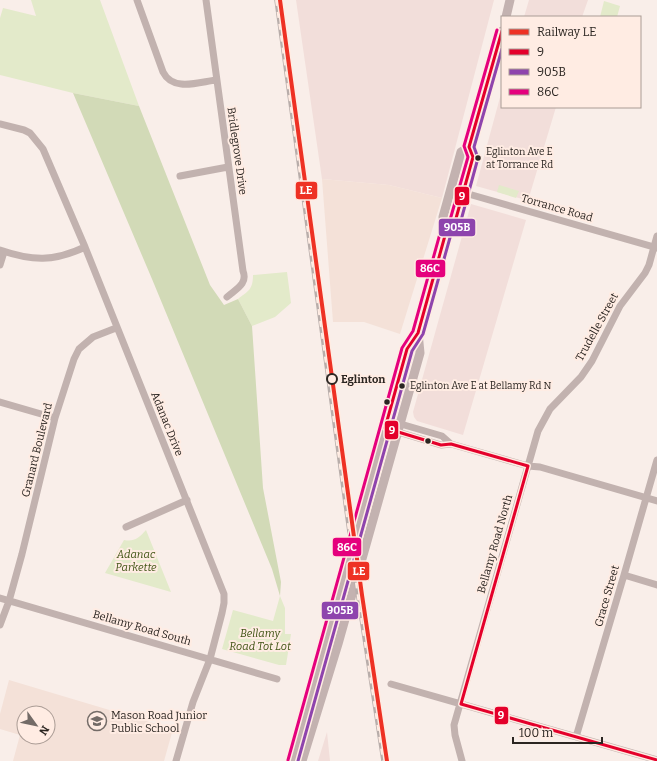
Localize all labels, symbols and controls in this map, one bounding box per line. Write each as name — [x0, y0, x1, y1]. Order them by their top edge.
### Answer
legend — [501, 16, 641, 108]
text: Railway LE — [537, 25, 596, 39]
text: 9 — [537, 45, 544, 59]
text: 905B — [537, 65, 566, 79]
text: 86C — [537, 85, 559, 99]
street label: Bridlegrove Drive — [224, 106, 250, 196]
place label: Eglinton Ave E at Torrance Rd — [486, 146, 553, 171]
marker: Eglinton Ave E at Torrance Rd — [473, 153, 483, 163]
line badge: LE — [295, 181, 318, 200]
text: LE — [300, 184, 313, 197]
line badge: 9 — [454, 186, 470, 206]
text: 9 — [459, 190, 466, 203]
street label: Torrance Road — [520, 192, 595, 225]
line badge: 905B — [438, 218, 476, 237]
text: 905B — [444, 221, 470, 234]
line badge: 86C — [415, 259, 446, 278]
text: 86C — [420, 262, 440, 275]
street label: Trudelle Street — [573, 291, 621, 363]
marker: Eglinton — [326, 373, 338, 385]
place label: Eglinton — [341, 373, 385, 386]
place label: Eglinton Ave E at Bellamy Rd N — [410, 380, 551, 392]
marker: Eglinton Ave E at Bellamy Rd N — [397, 381, 407, 391]
street label: Adanac Drive — [148, 390, 186, 458]
unlabelled marker — [382, 397, 392, 407]
street label: Granard Boulevard — [19, 401, 55, 499]
line badge: 9 — [384, 420, 399, 440]
text: 9 — [389, 424, 396, 437]
unlabelled marker — [423, 436, 433, 446]
street label: Bellamy Road North — [475, 493, 515, 595]
line badge: 86C — [332, 537, 362, 557]
text: 86C — [337, 541, 357, 554]
park label: Adanac Parkette — [115, 548, 157, 574]
line badge: LE — [347, 561, 370, 581]
street label: Grace Street — [592, 564, 622, 628]
text: LE — [353, 565, 366, 578]
line badge: 905B — [321, 601, 359, 620]
text: 905B — [327, 604, 353, 617]
street label: Bellamy Road South — [91, 608, 193, 648]
park label: Bellamy Road Tot Lot — [229, 627, 291, 653]
north arrow — [16, 705, 56, 745]
line badge: 9 — [494, 706, 509, 725]
place label: Mason Road Junior Public School — [111, 709, 207, 735]
text: 9 — [498, 709, 505, 722]
school or university icon: Mason Road Junior Public School — [86, 710, 108, 732]
scale bar — [513, 719, 602, 745]
text: N — [36, 723, 52, 738]
text: 100 m — [519, 726, 554, 740]

